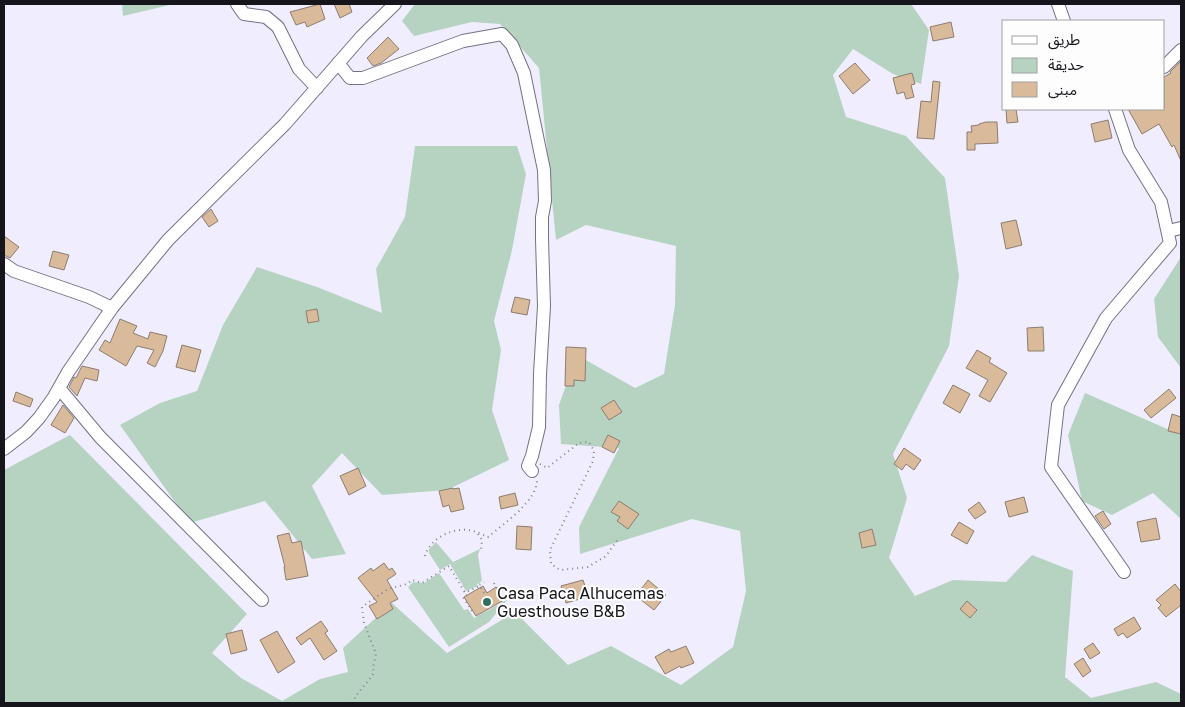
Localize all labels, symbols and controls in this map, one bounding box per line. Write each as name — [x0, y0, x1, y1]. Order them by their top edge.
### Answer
legend — [1002, 20, 1165, 110]
text: طريق — [1048, 30, 1080, 50]
text: حديقة — [1048, 55, 1084, 73]
text: مبنى — [1048, 80, 1077, 99]
place label: Casa Paca Alhucemas Guesthouse B&B — [497, 583, 664, 621]
marker: Casa Paca Alhucemas Guesthouse B&B — [481, 596, 493, 608]

